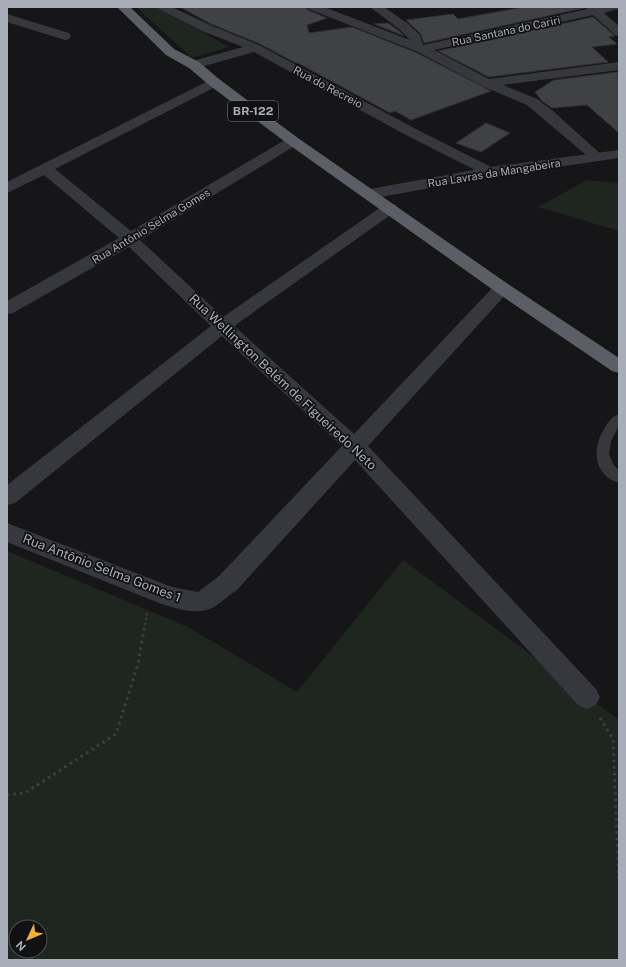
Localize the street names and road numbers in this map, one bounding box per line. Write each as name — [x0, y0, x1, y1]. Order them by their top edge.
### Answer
street label: Rua Santana do Cariri — [451, 14, 561, 48]
street label: Rua do Recreio — [291, 64, 365, 110]
road number: BR-122 — [228, 101, 278, 121]
street label: Rua Lavras da Mangabeira — [427, 157, 561, 189]
street label: Rua Antônio Selma Gomes — [90, 186, 212, 266]
street label: Rua Wellington Belém de Figueiredo Neto — [186, 291, 380, 473]
street label: Rua Antônio Selma Gomes 1 — [21, 531, 183, 605]

